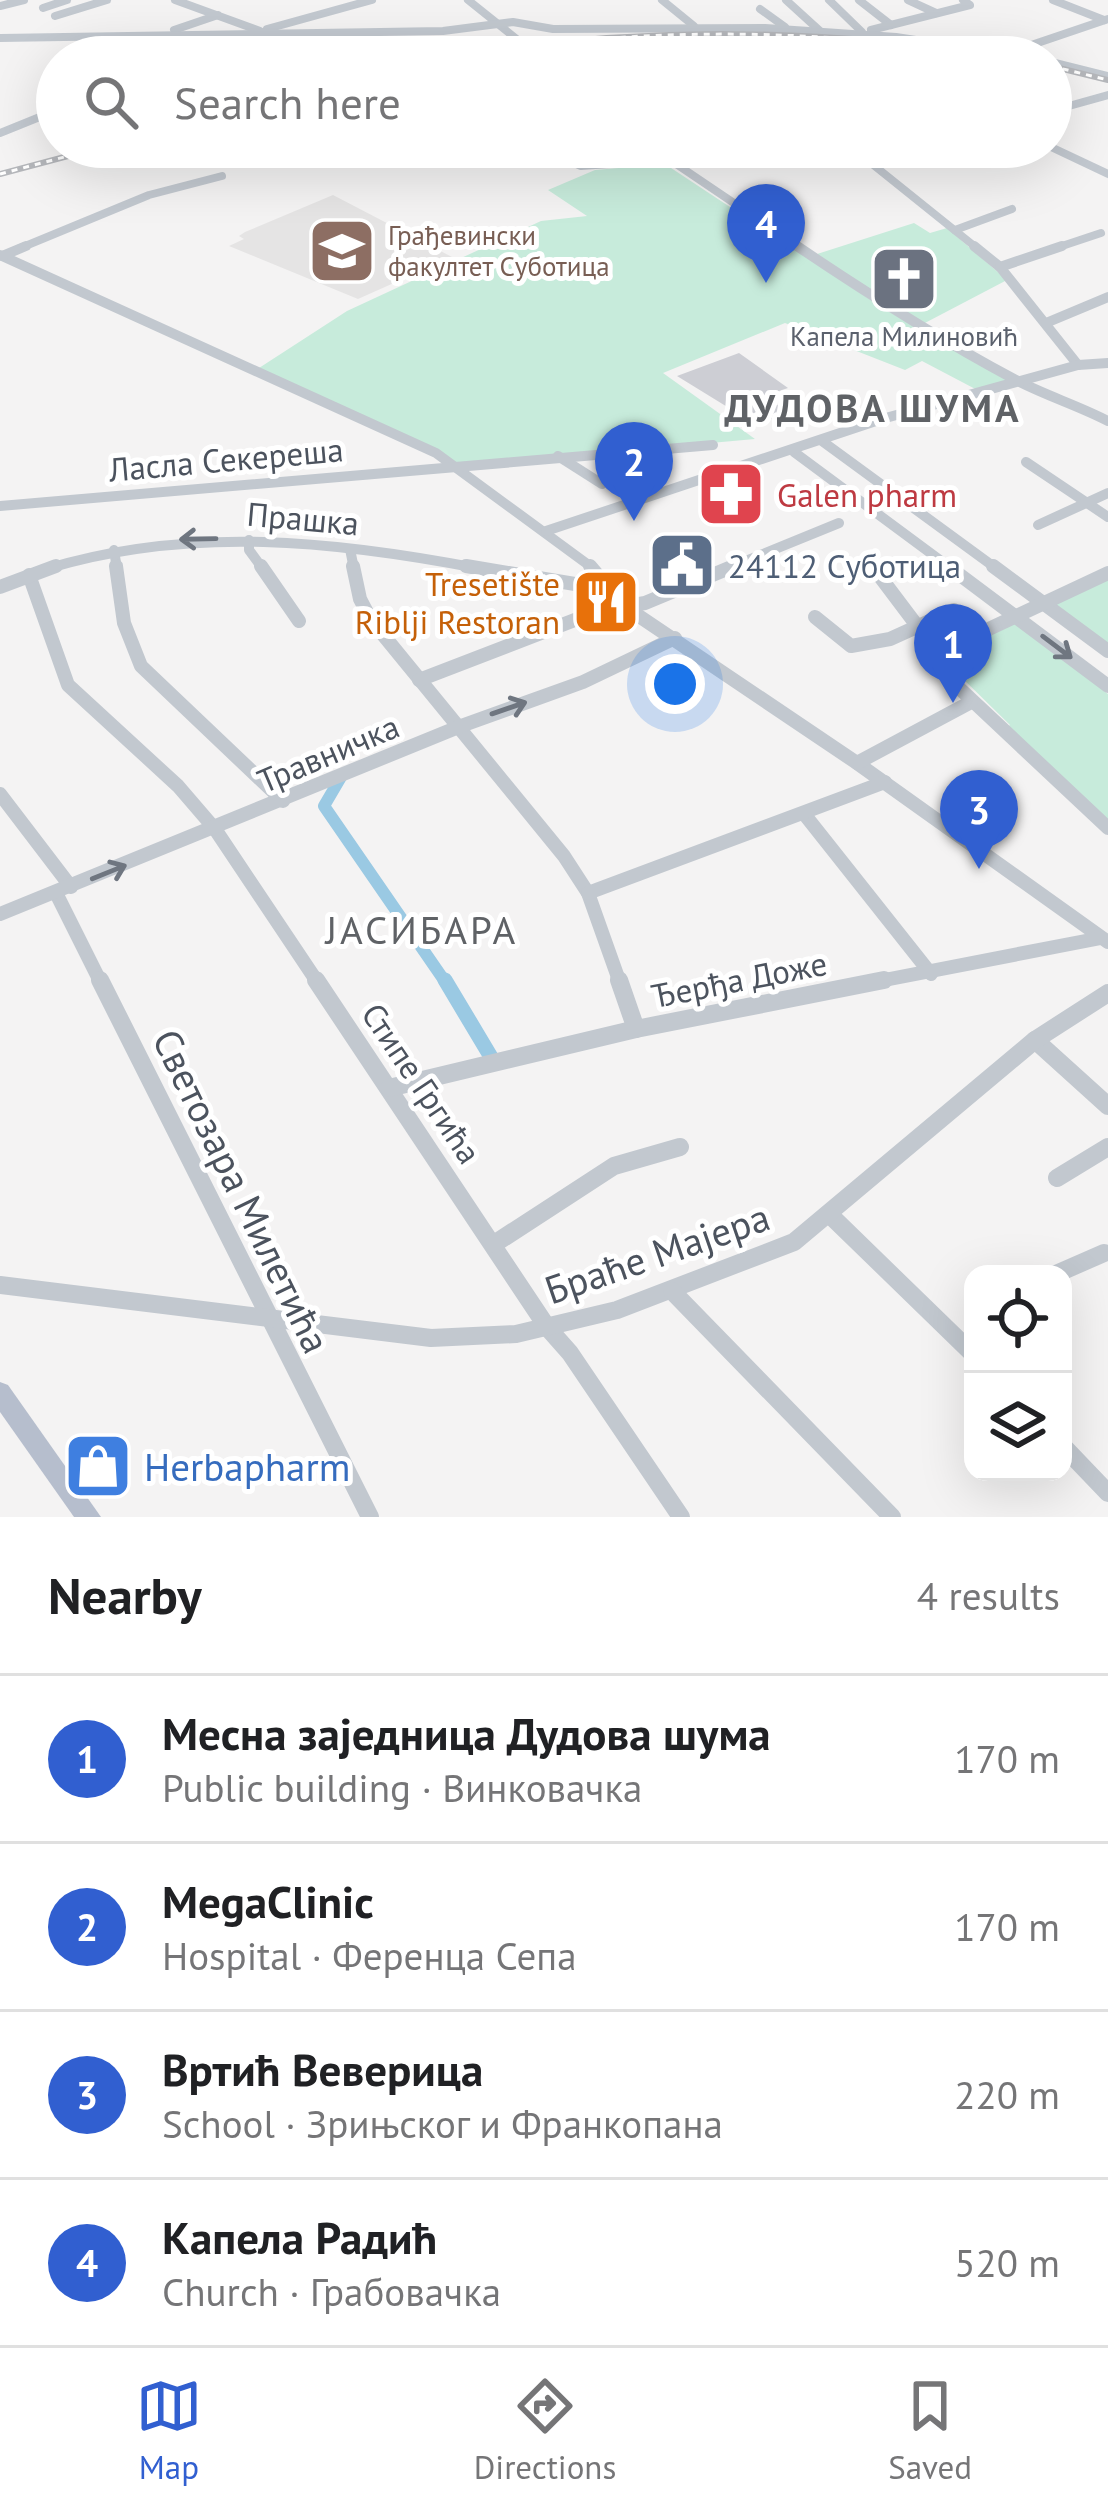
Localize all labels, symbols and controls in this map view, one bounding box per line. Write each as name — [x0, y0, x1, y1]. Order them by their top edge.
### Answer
search box — [36, 36, 1072, 168]
icon: search — [78, 69, 144, 135]
text: Search here — [174, 73, 401, 131]
pin: 4 — [727, 184, 805, 283]
school or university icon: Грађевински факултет Суботица — [307, 216, 377, 286]
place label: Грађевински факултет Суботица — [388, 218, 610, 283]
church icon: Капела Милиновић — [869, 244, 939, 314]
place label: Капела Милиновић — [790, 319, 1018, 353]
district label: ДУДОВА ШУМА — [724, 382, 1022, 433]
pin: 2 — [595, 422, 673, 521]
street label: Ласла Секереша — [106, 427, 345, 491]
pharmacy icon: Galen pharm — [696, 459, 766, 529]
place label: Galen pharm — [777, 473, 957, 516]
street label: Прашка — [245, 492, 361, 544]
one-way arrow — [179, 527, 218, 550]
public building icon: 24112 Суботица — [647, 530, 717, 600]
place label: 24112 Суботица — [728, 544, 961, 587]
place label: Tresetište Riblji Restoran — [355, 562, 560, 643]
restaurant icon: Tresetište Riblji Restoran — [571, 567, 641, 637]
pin: 1 — [914, 604, 992, 703]
one-way arrow — [1040, 633, 1072, 660]
your location — [645, 654, 705, 714]
one-way arrow — [489, 696, 527, 718]
street label: Травничка — [251, 704, 405, 802]
pin: 3 — [940, 770, 1018, 869]
one-way arrow — [90, 859, 127, 881]
district label: ЈАСИБАРА — [324, 904, 518, 955]
street label: Ђерђа Доже — [647, 941, 831, 1017]
street label: Стипе Гргића — [353, 994, 491, 1172]
street label: Светозара Милетића — [142, 1021, 342, 1361]
street label: Браће Мајера — [538, 1191, 776, 1315]
map controls — [964, 1265, 1072, 1481]
button: locate — [964, 1265, 1072, 1373]
button: layers — [964, 1373, 1072, 1481]
shop icon: Herbapharm — [63, 1431, 133, 1501]
place label: Herbapharm — [144, 1441, 350, 1492]
text: Nearby — [48, 1562, 202, 1628]
text: 4 results — [917, 1570, 1060, 1621]
text: Месна заједница Дудова шума — [162, 1704, 771, 1762]
text: 1 — [76, 1733, 98, 1784]
text: 170 m — [954, 1733, 1060, 1784]
text: Public building · Винковачка — [162, 1762, 642, 1813]
text: MegaClinic — [162, 1872, 374, 1930]
text: 2 — [76, 1901, 98, 1952]
text: 170 m — [954, 1901, 1060, 1952]
text: Hospital · Ференца Сепа — [162, 1930, 577, 1981]
text: Вртић Веверица — [162, 2040, 483, 2098]
text: 3 — [76, 2069, 98, 2120]
text: 220 m — [954, 2069, 1060, 2120]
text: School · Зрињског и Франкопана — [162, 2098, 723, 2149]
text: Капела Радић — [162, 2208, 437, 2266]
text: 4 — [76, 2237, 98, 2288]
text: 520 m — [954, 2237, 1060, 2288]
text: Church · Грабовачка — [162, 2266, 501, 2317]
tab: Map — [136, 2373, 202, 2488]
tab: Directions — [474, 2373, 616, 2488]
tab: Saved — [888, 2373, 972, 2488]

